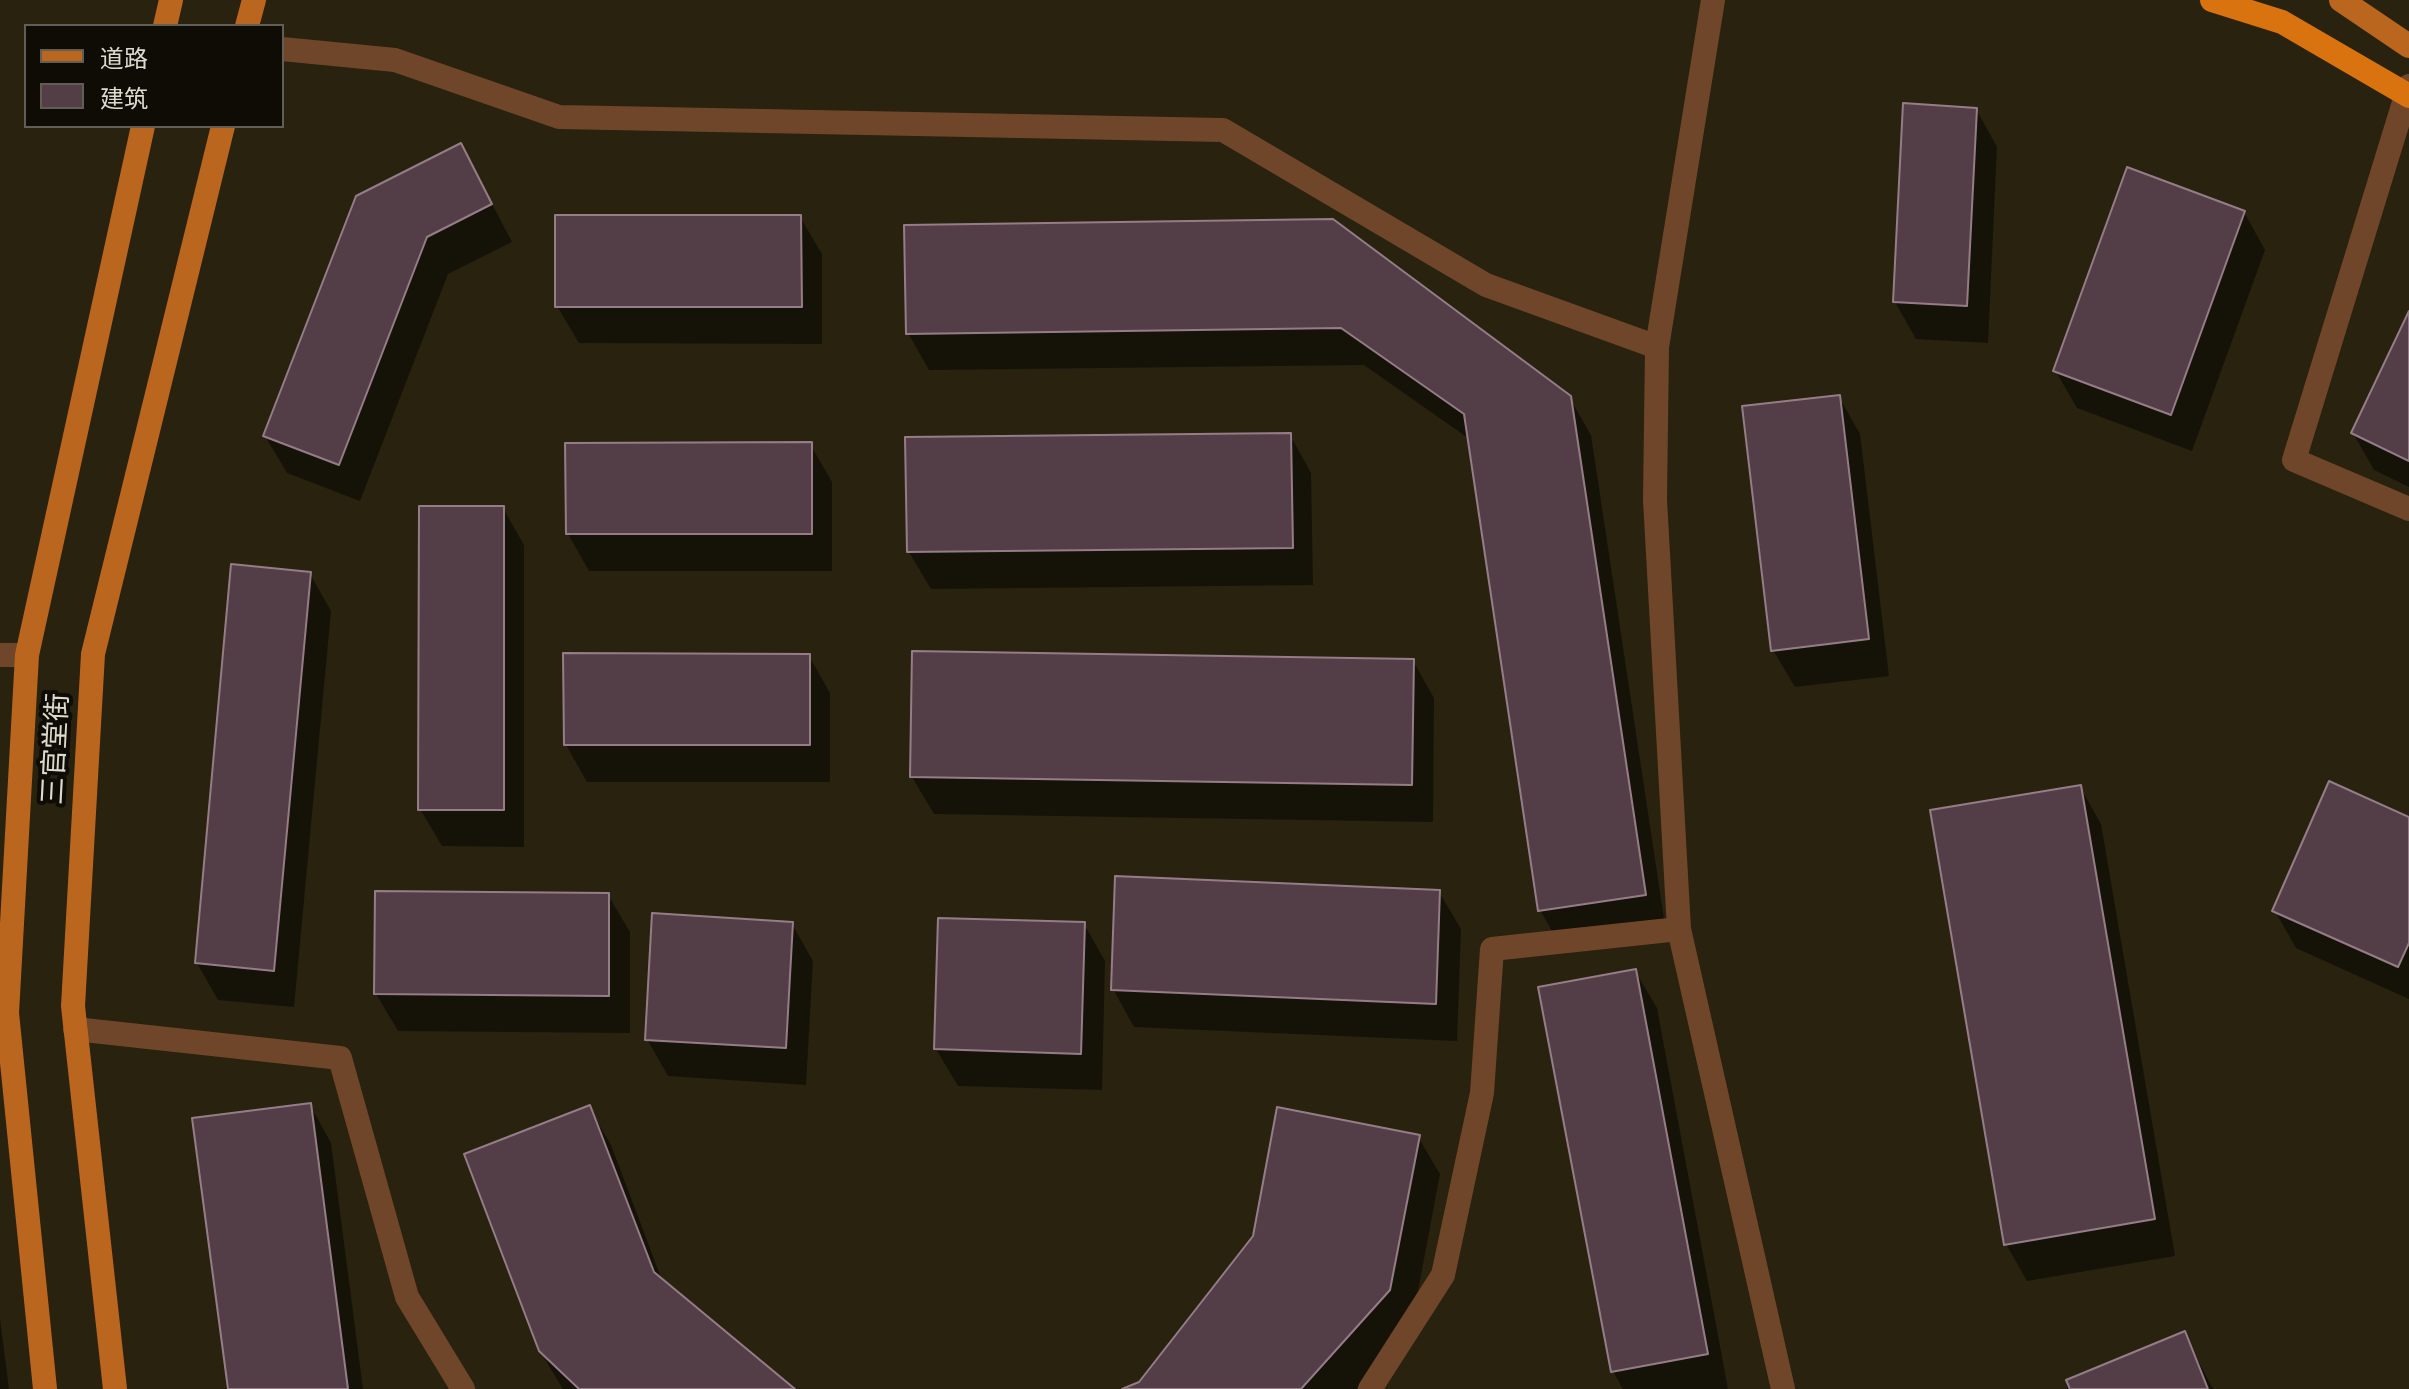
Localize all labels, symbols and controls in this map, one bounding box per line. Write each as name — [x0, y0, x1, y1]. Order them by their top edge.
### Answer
legend — [24, 24, 284, 128]
text: 道路 — [100, 45, 148, 73]
text: 建筑 — [100, 85, 148, 113]
street label: 三官堂街 — [37, 692, 77, 806]

